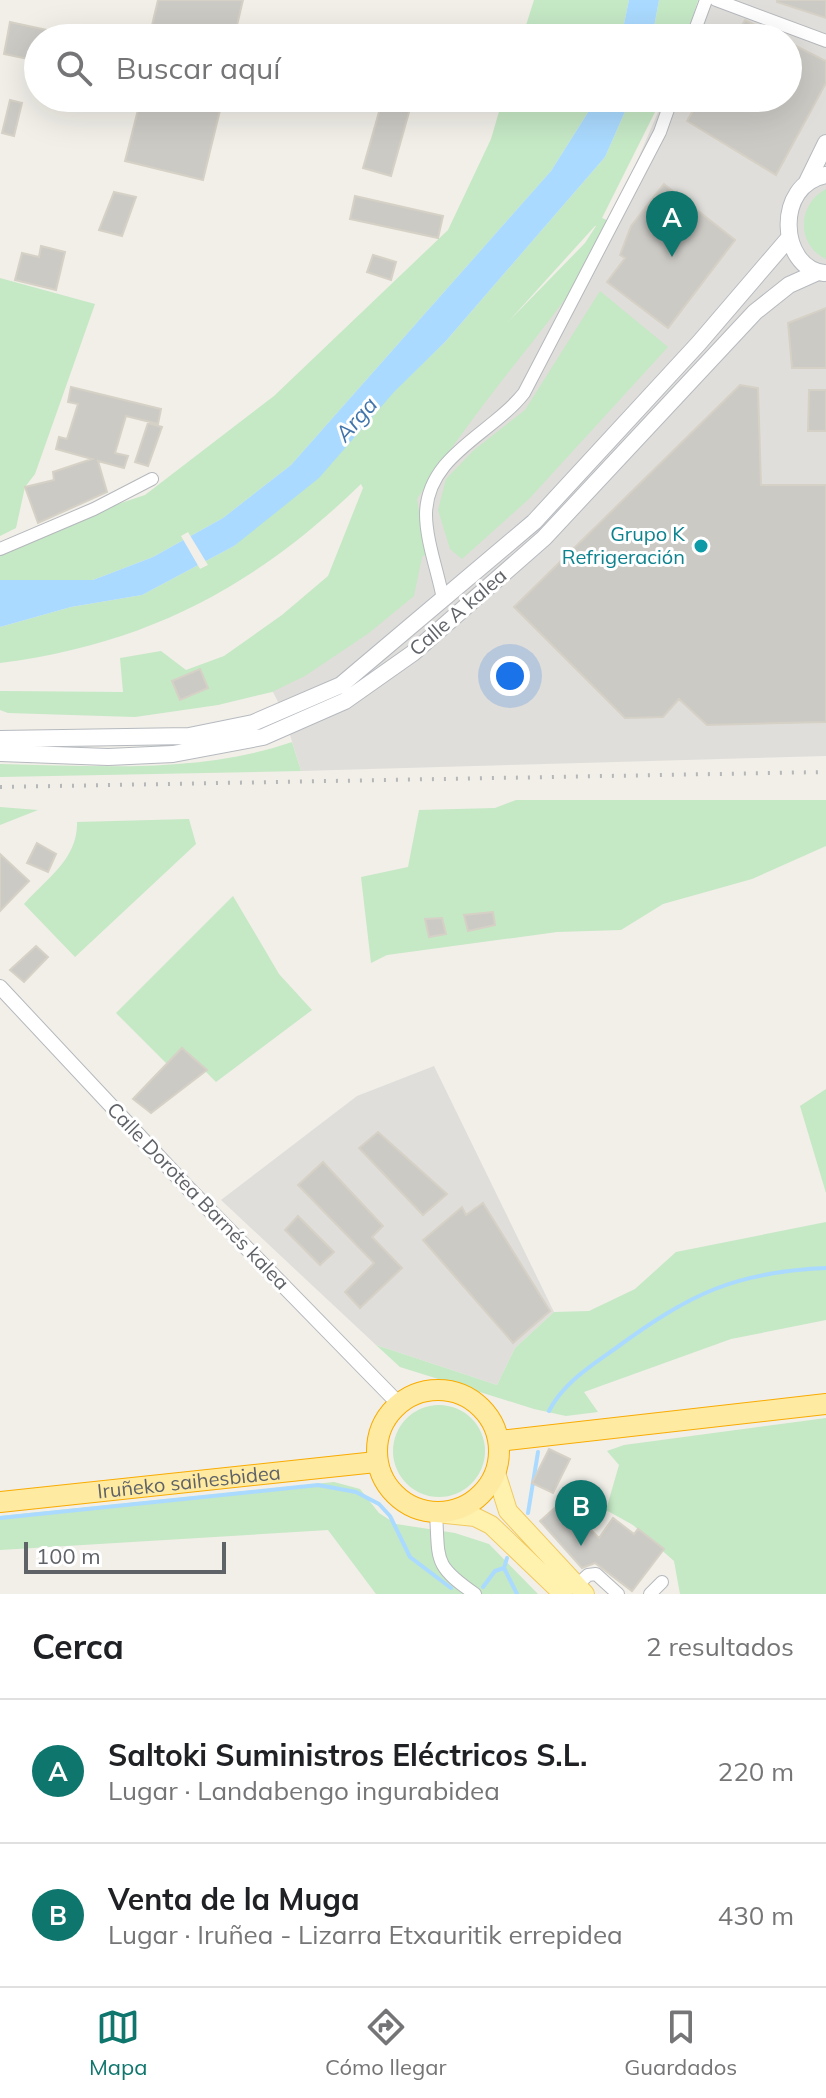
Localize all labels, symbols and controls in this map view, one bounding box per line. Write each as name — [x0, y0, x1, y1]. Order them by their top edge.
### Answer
search box — [24, 24, 802, 112]
icon: search — [52, 46, 96, 90]
text: Buscar aquí — [116, 49, 281, 87]
pin: A — [646, 191, 698, 257]
water label: Arga — [328, 391, 383, 448]
place label: Grupo K Refrigeración — [562, 521, 685, 569]
marker: Grupo K Refrigeración — [692, 537, 710, 555]
street label: Calle A kalea — [404, 563, 511, 661]
your location — [490, 656, 530, 696]
street label: Calle Dorotea Barnés kalea — [102, 1097, 295, 1295]
street label: Iruñeko saihesbidea — [96, 1459, 282, 1504]
pin: B — [555, 1480, 607, 1546]
scale bar — [24, 1538, 226, 1574]
text: 100 m — [36, 1542, 101, 1570]
text: Cerca — [32, 1625, 124, 1668]
text: 2 resultados — [646, 1630, 794, 1663]
text: Saltoki Suministros Eléctricos S.L. — [108, 1736, 587, 1774]
text: A — [48, 1755, 68, 1788]
text: 220 m — [718, 1755, 794, 1788]
text: Lugar · Landabengo ingurabidea — [108, 1774, 500, 1807]
text: Venta de la Muga — [108, 1880, 360, 1918]
text: B — [49, 1899, 67, 1932]
text: 430 m — [718, 1899, 794, 1932]
text: Lugar · Iruñea - Lizarra Etxauritik errepidea — [108, 1918, 623, 1951]
tab: Mapa — [89, 2005, 147, 2081]
tab: Cómo llegar — [325, 2005, 446, 2081]
tab: Guardados — [624, 2005, 737, 2081]

